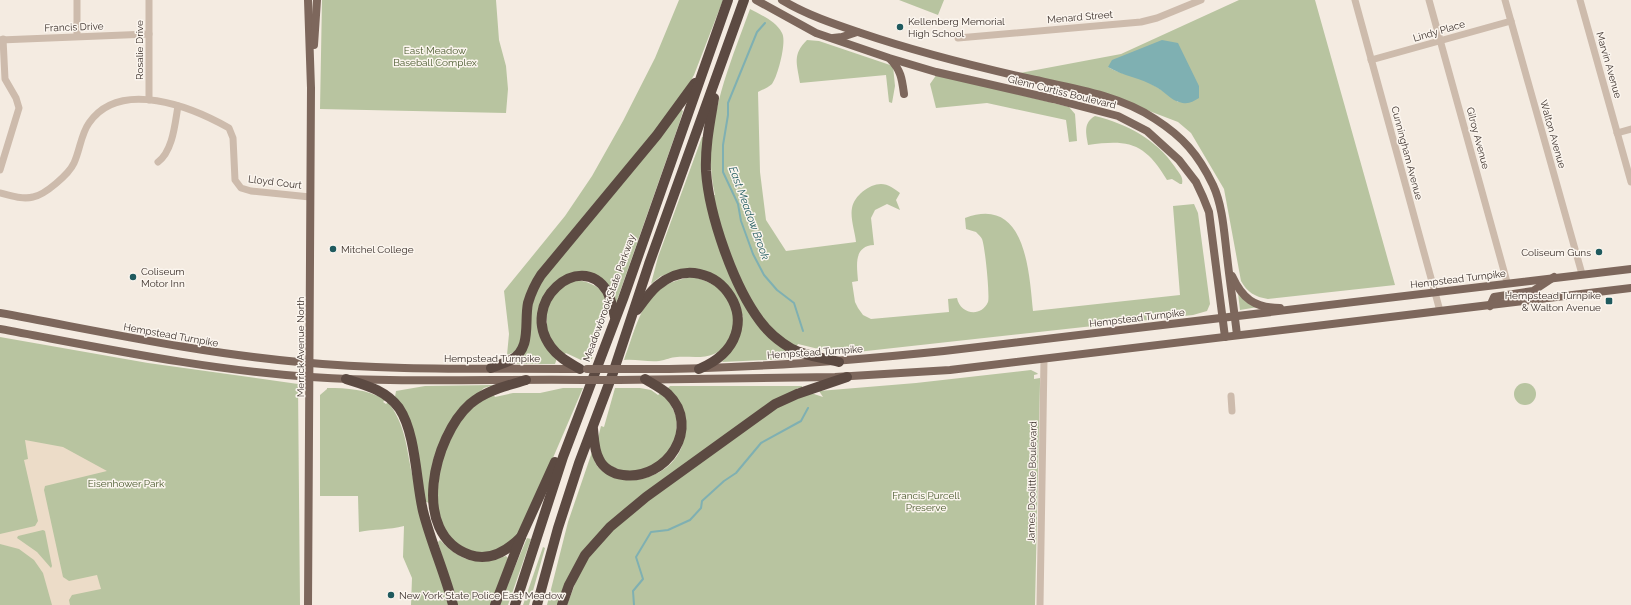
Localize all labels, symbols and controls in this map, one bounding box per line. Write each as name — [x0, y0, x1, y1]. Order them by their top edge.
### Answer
street label: Menard Street — [1047, 9, 1114, 25]
place label: Kellenberg Memorial High School — [908, 16, 1005, 39]
street label: Lindy Place — [1412, 18, 1466, 44]
street label: Francis Drive — [44, 20, 104, 34]
street label: Rosalie Drive — [134, 20, 145, 80]
marker: Kellenberg Memorial High School — [895, 22, 905, 32]
street label: Marvin Avenue — [1594, 31, 1624, 99]
park label: East Meadow Baseball Complex — [393, 45, 477, 68]
street label: Glenn Curtiss Boulevard — [1007, 73, 1117, 111]
street label: Walton Avenue — [1538, 99, 1568, 170]
street label: Cunningham Avenue — [1389, 105, 1425, 201]
street label: Gilroy Avenue — [1464, 106, 1492, 170]
water label: East Meadow Brook — [726, 164, 772, 262]
street label: Lloyd Court — [248, 173, 303, 191]
street label: Meadowbrook State Parkway — [581, 232, 637, 363]
marker: Mitchel College — [328, 244, 338, 254]
place label: Mitchel College — [341, 244, 414, 255]
place label: Coliseum Guns — [1521, 247, 1591, 258]
marker: Coliseum Guns — [1594, 247, 1604, 257]
place label: Coliseum Motor Inn — [141, 266, 185, 289]
street label: Hempstead Turnpike — [1410, 268, 1507, 290]
marker: Coliseum Motor Inn — [128, 272, 138, 282]
place label: Hempstead Turnpike & Walton Avenue — [1505, 290, 1601, 313]
street label: Merrick Avenue North — [295, 296, 306, 397]
marker: Hempstead Turnpike & Walton Avenue — [1604, 296, 1614, 306]
street label: Hempstead Turnpike — [1089, 307, 1186, 329]
street label: Hempstead Turnpike — [123, 321, 219, 349]
street label: Hempstead Turnpike — [767, 343, 863, 361]
street label: Hempstead Turnpike — [444, 353, 540, 364]
street label: James Doolittle Boulevard — [1025, 421, 1039, 543]
park label: Eisenhower Park — [88, 478, 165, 489]
park label: Francis Purcell Preserve — [892, 490, 960, 513]
marker: New York State Police East Meadow — [386, 590, 396, 600]
place label: New York State Police East Meadow — [399, 590, 565, 601]

